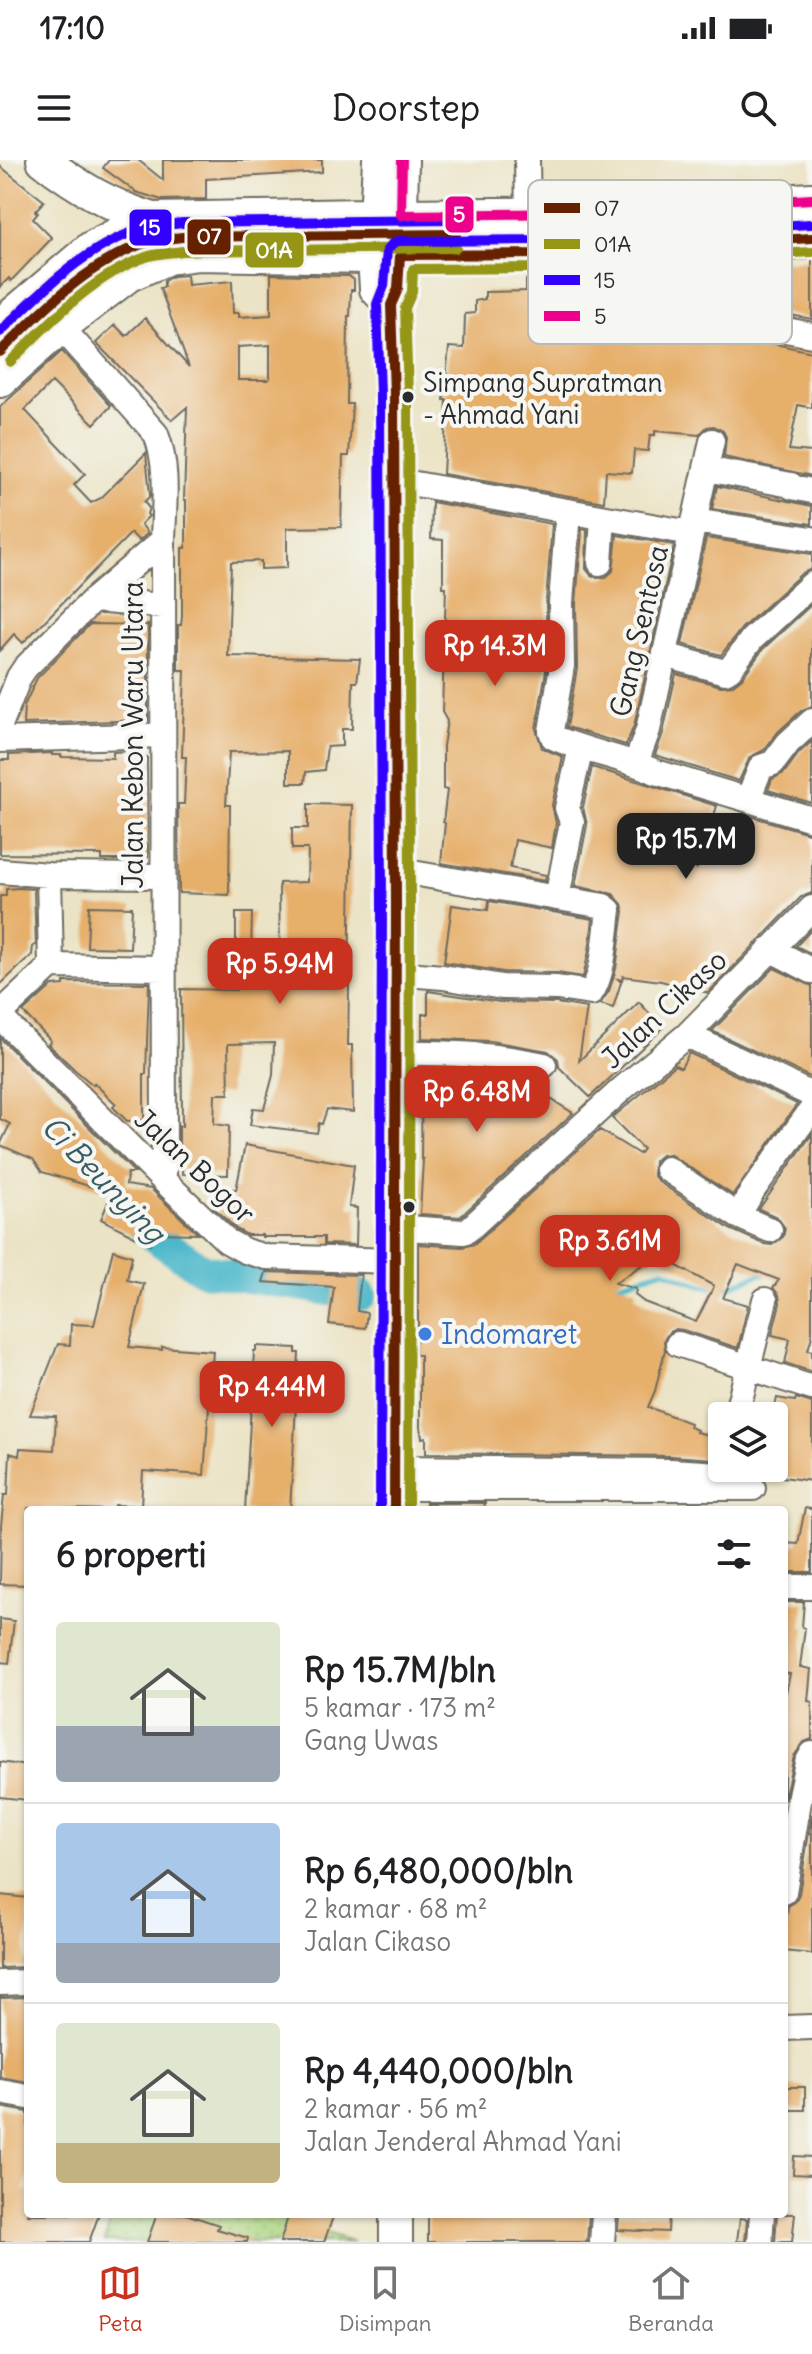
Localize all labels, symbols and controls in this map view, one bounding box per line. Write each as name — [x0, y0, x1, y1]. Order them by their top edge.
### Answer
text: 17:10 — [40, 9, 105, 47]
icon: menu — [32, 86, 76, 130]
text: Doorstep — [332, 86, 480, 131]
icon: search — [736, 86, 780, 130]
legend — [528, 180, 792, 344]
text: 07 — [594, 194, 619, 222]
line badge: 5 — [444, 195, 475, 234]
text: 5 — [453, 200, 465, 228]
line badge: 15 — [128, 208, 173, 247]
text: 15 — [139, 213, 161, 241]
line badge: 07 — [186, 218, 232, 256]
text: 07 — [197, 222, 222, 250]
text: 01A — [594, 230, 631, 258]
line badge: 01A — [244, 231, 305, 269]
text: 01A — [255, 236, 293, 264]
text: 15 — [594, 266, 615, 294]
text: 5 — [594, 302, 607, 330]
place label: Simpang Supratman - Ahmad Yani — [423, 366, 663, 431]
marker: Simpang Supratman - Ahmad Yani — [400, 389, 416, 405]
street label: Gang Sentosa — [602, 542, 676, 720]
street label: Jalan Kebon Waru Utara — [115, 581, 151, 889]
pin: Rp 14.3M — [412, 620, 578, 688]
text: Rp 14.3M — [443, 629, 547, 662]
pin: Rp 15.7M — [603, 813, 769, 881]
text: Rp 15.7M — [635, 822, 737, 855]
pin: Rp 5.94M — [197, 938, 363, 1006]
street label: Jalan Cikaso — [594, 942, 734, 1076]
text: Rp 5.94M — [226, 947, 334, 980]
pin: Rp 6.48M — [394, 1066, 560, 1134]
text: Rp 6.48M — [423, 1075, 531, 1108]
street label: Jalan Bogor — [127, 1101, 263, 1231]
water label: Ci Beunying — [34, 1108, 176, 1252]
unlabelled marker — [401, 1199, 417, 1215]
pin: Rp 3.61M — [527, 1215, 693, 1283]
text: Rp 3.61M — [558, 1224, 662, 1257]
place label: Indomaret — [441, 1316, 577, 1352]
marker: Indomaret — [416, 1325, 434, 1343]
pin: Rp 4.44M — [189, 1361, 355, 1429]
text: Rp 4.44M — [218, 1370, 326, 1403]
map controls — [708, 1402, 788, 1482]
button: layers — [708, 1402, 788, 1482]
icon: filters — [712, 1532, 756, 1576]
text: 6 properti — [56, 1533, 206, 1576]
text: Rp 15.7M/bln — [304, 1648, 496, 1691]
icon: home — [120, 1654, 216, 1750]
text: 5 kamar · 173 m² — [304, 1691, 496, 1724]
text: Gang Uwas — [304, 1724, 438, 1757]
text: Rp 6,480,000/bln — [304, 1849, 573, 1892]
icon: home — [120, 1855, 216, 1951]
text: 2 kamar · 68 m² — [304, 1892, 487, 1925]
text: Jalan Cikaso — [304, 1925, 451, 1958]
text: Rp 4,440,000/bln — [304, 2049, 573, 2092]
icon: home — [120, 2055, 216, 2151]
text: 2 kamar · 56 m² — [304, 2092, 487, 2125]
text: Jalan Jenderal Ahmad Yani — [304, 2125, 622, 2158]
tab: Peta — [98, 2261, 142, 2337]
tab: Disimpan — [339, 2261, 432, 2337]
tab: Beranda — [628, 2261, 714, 2337]

